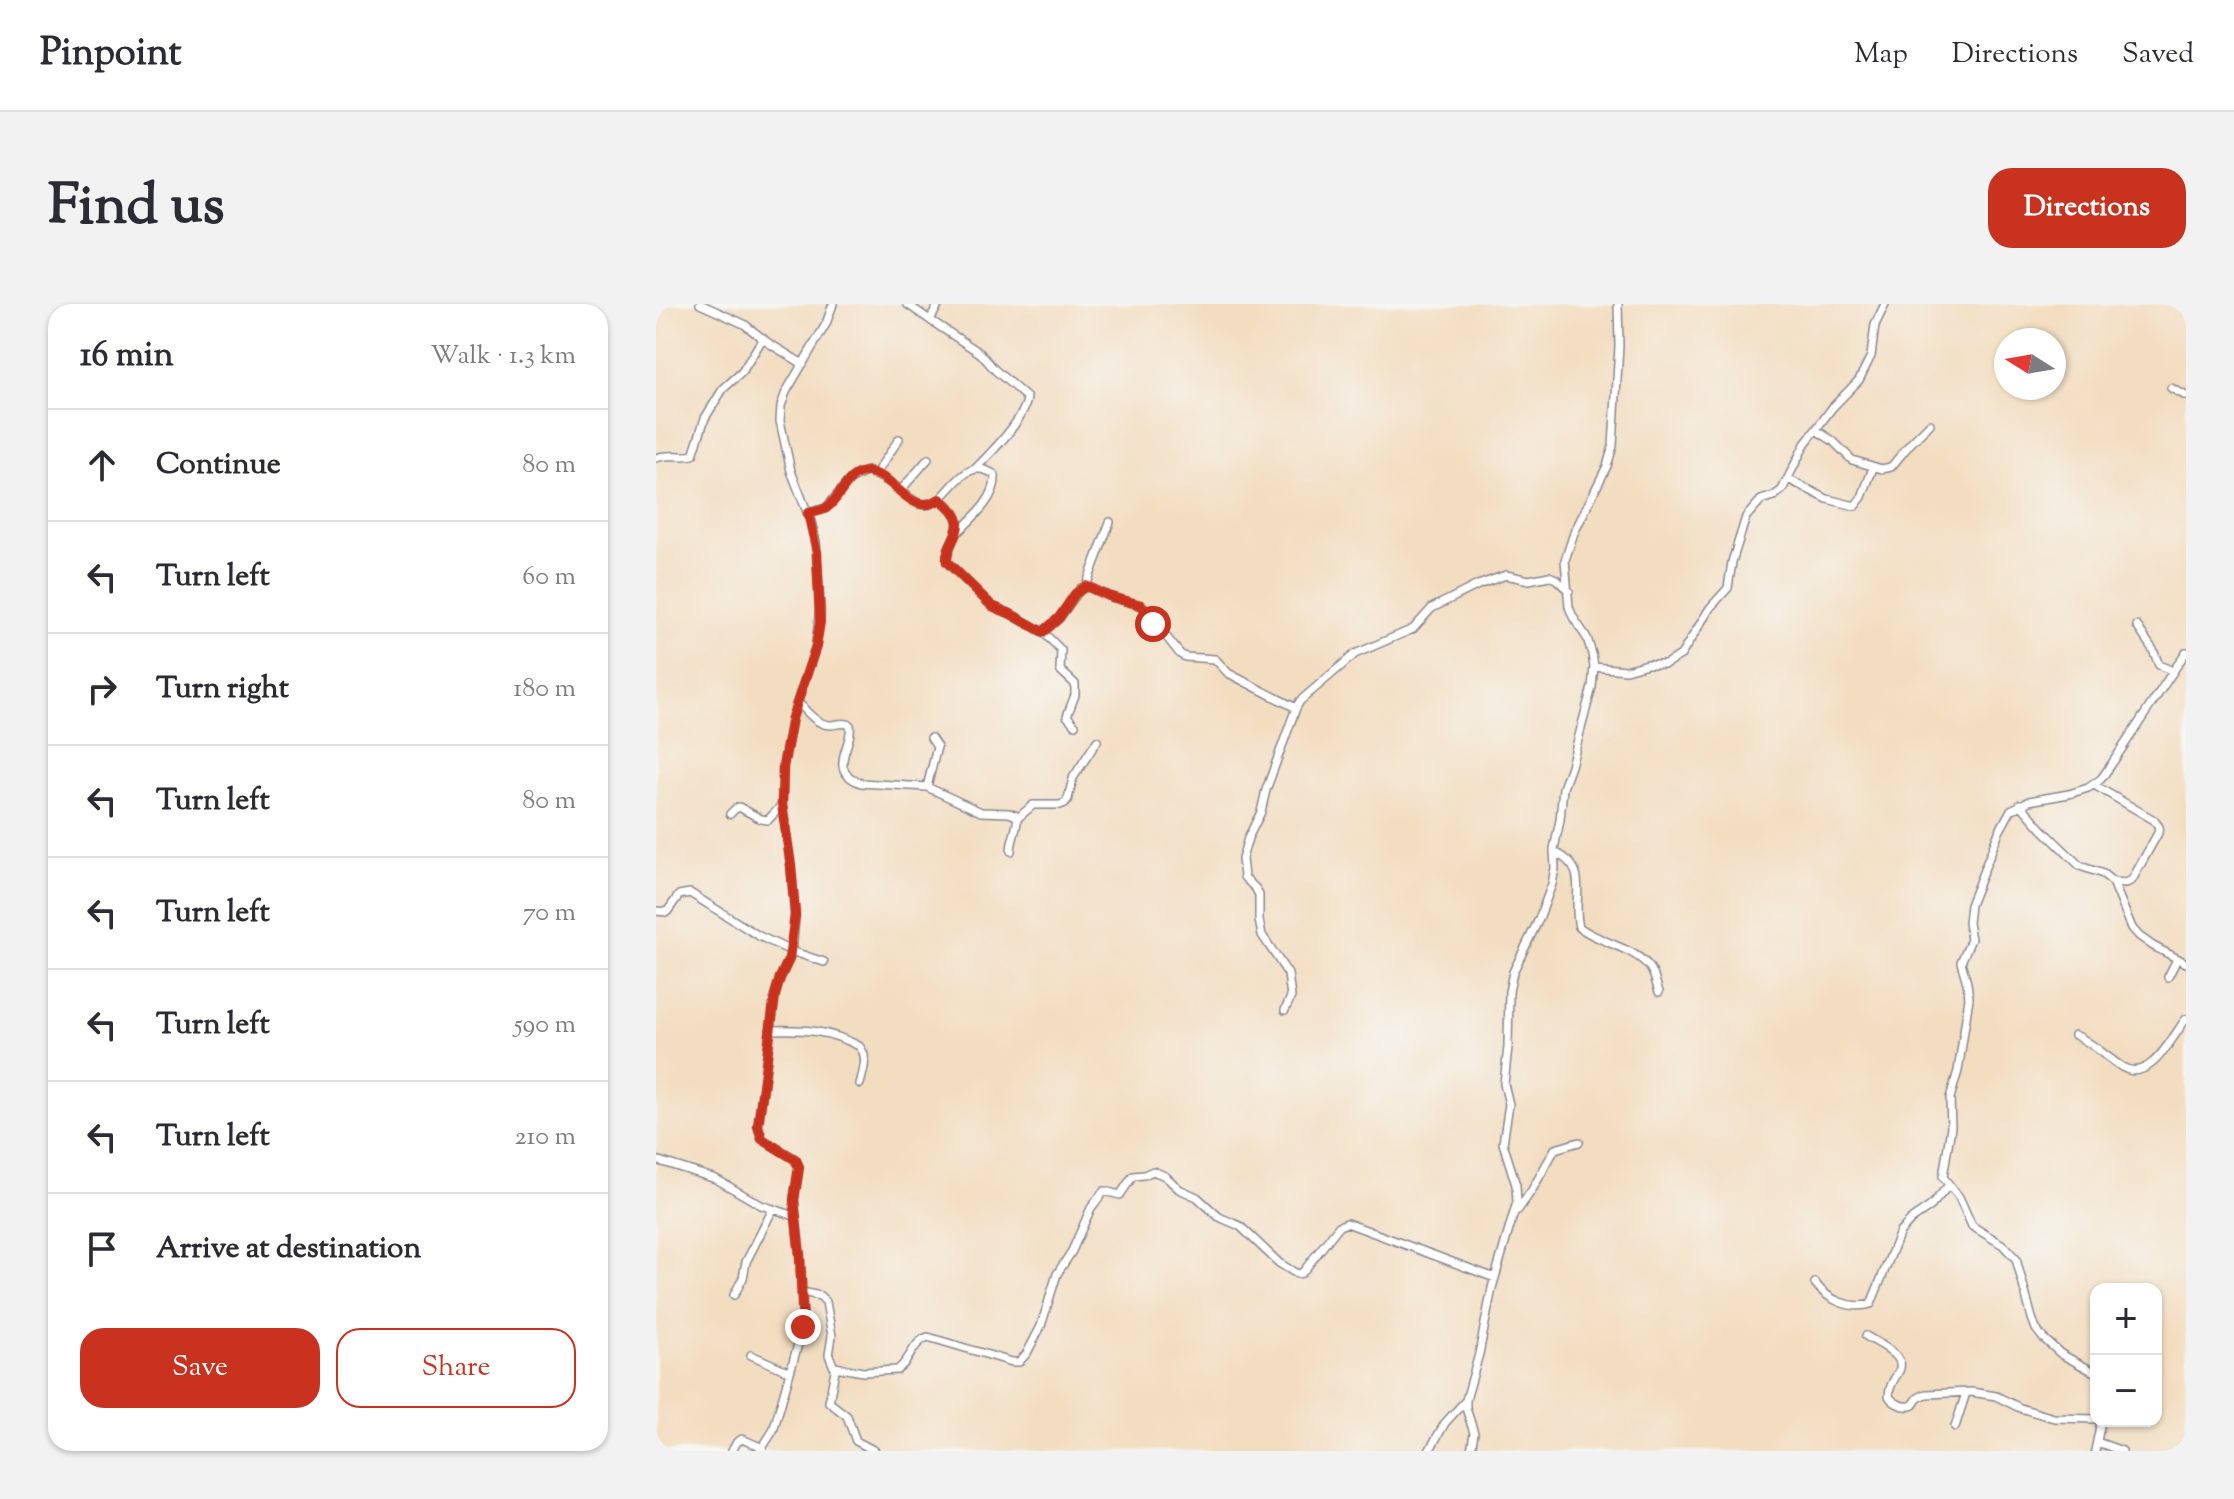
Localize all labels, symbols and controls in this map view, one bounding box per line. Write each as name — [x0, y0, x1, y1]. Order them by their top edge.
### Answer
text: Pinpoint — [40, 28, 182, 82]
text: Map — [1854, 35, 1908, 75]
text: Directions — [1952, 35, 2078, 75]
text: Saved — [2122, 35, 2194, 75]
text: Find us — [48, 168, 224, 249]
button: Directions — [1988, 168, 2186, 248]
north arrow — [1994, 328, 2066, 400]
text: 16 min — [80, 332, 174, 381]
text: Walk · 1.3 km — [430, 338, 576, 375]
icon: ahead — [80, 443, 124, 487]
text: Continue — [156, 444, 281, 487]
text: 80 m — [522, 447, 576, 484]
icon: left — [80, 555, 124, 599]
text: Turn left — [156, 556, 270, 599]
text: 60 m — [522, 559, 576, 596]
route start — [1135, 606, 1171, 642]
icon: right — [80, 667, 124, 711]
text: Turn right — [156, 668, 289, 711]
text: 180 m — [513, 671, 576, 708]
icon: left — [80, 779, 124, 823]
text: Turn left — [156, 780, 270, 823]
text: 80 m — [522, 783, 576, 820]
icon: left — [80, 891, 124, 935]
text: Turn left — [156, 892, 270, 935]
text: 70 m — [523, 895, 576, 932]
icon: left — [80, 1003, 124, 1047]
text: Turn left — [156, 1004, 270, 1047]
text: 590 m — [514, 1007, 576, 1044]
icon: left — [80, 1115, 124, 1159]
text: Turn left — [156, 1116, 270, 1159]
text: 210 m — [514, 1119, 576, 1156]
icon: arrive — [80, 1227, 124, 1271]
text: Arrive at destination — [156, 1228, 421, 1271]
map controls — [2090, 1283, 2162, 1427]
button: + — [2090, 1283, 2162, 1355]
route end — [785, 1309, 821, 1345]
button: Save — [80, 1328, 320, 1408]
button: Share — [336, 1328, 576, 1408]
button: − — [2090, 1355, 2162, 1427]

